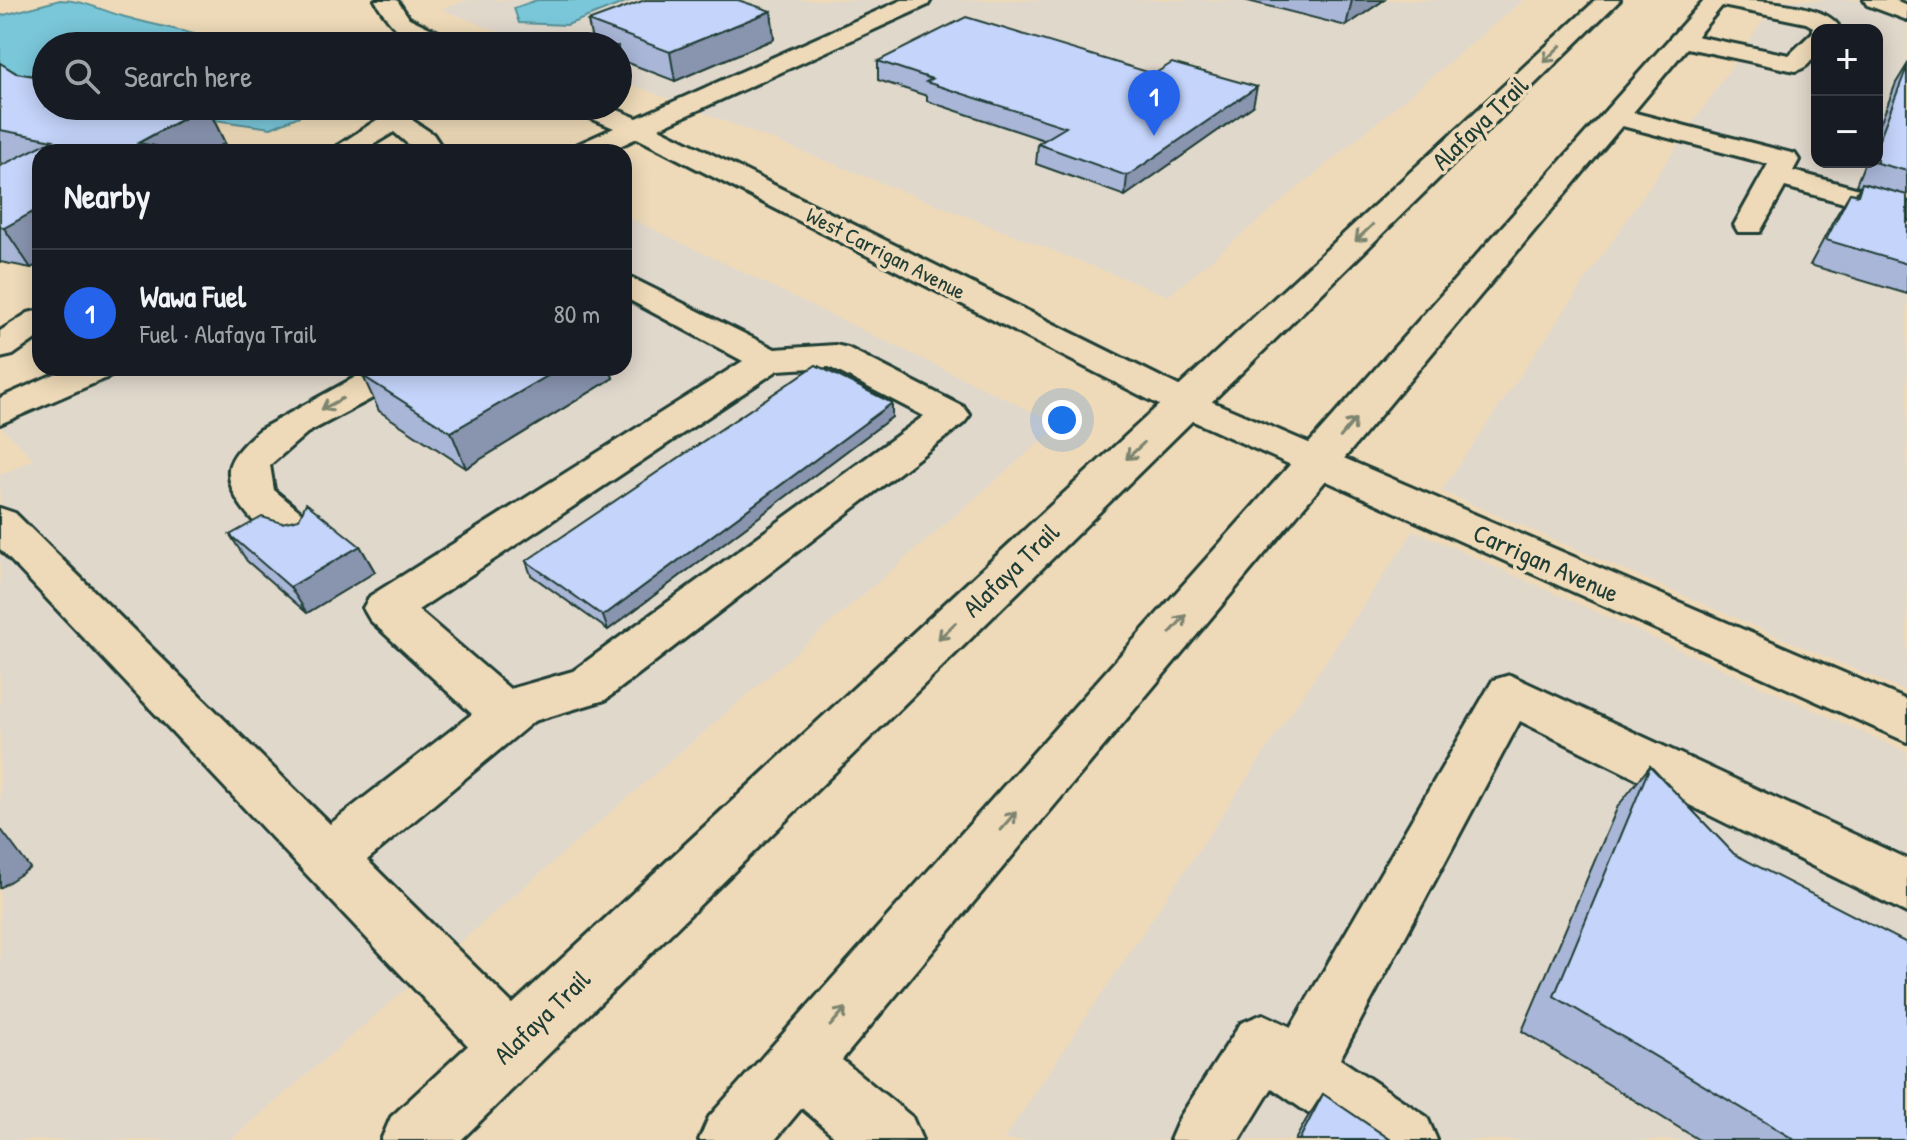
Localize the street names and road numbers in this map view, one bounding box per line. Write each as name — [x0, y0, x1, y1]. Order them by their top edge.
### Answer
street label: Alafaya Trail — [1424, 68, 1536, 177]
street label: West Carrigan Avenue — [801, 200, 971, 306]
street label: Alafaya Trail — [955, 515, 1067, 624]
street label: Carrigan Avenue — [1468, 515, 1624, 610]
street label: Alafaya Trail — [486, 962, 598, 1071]

